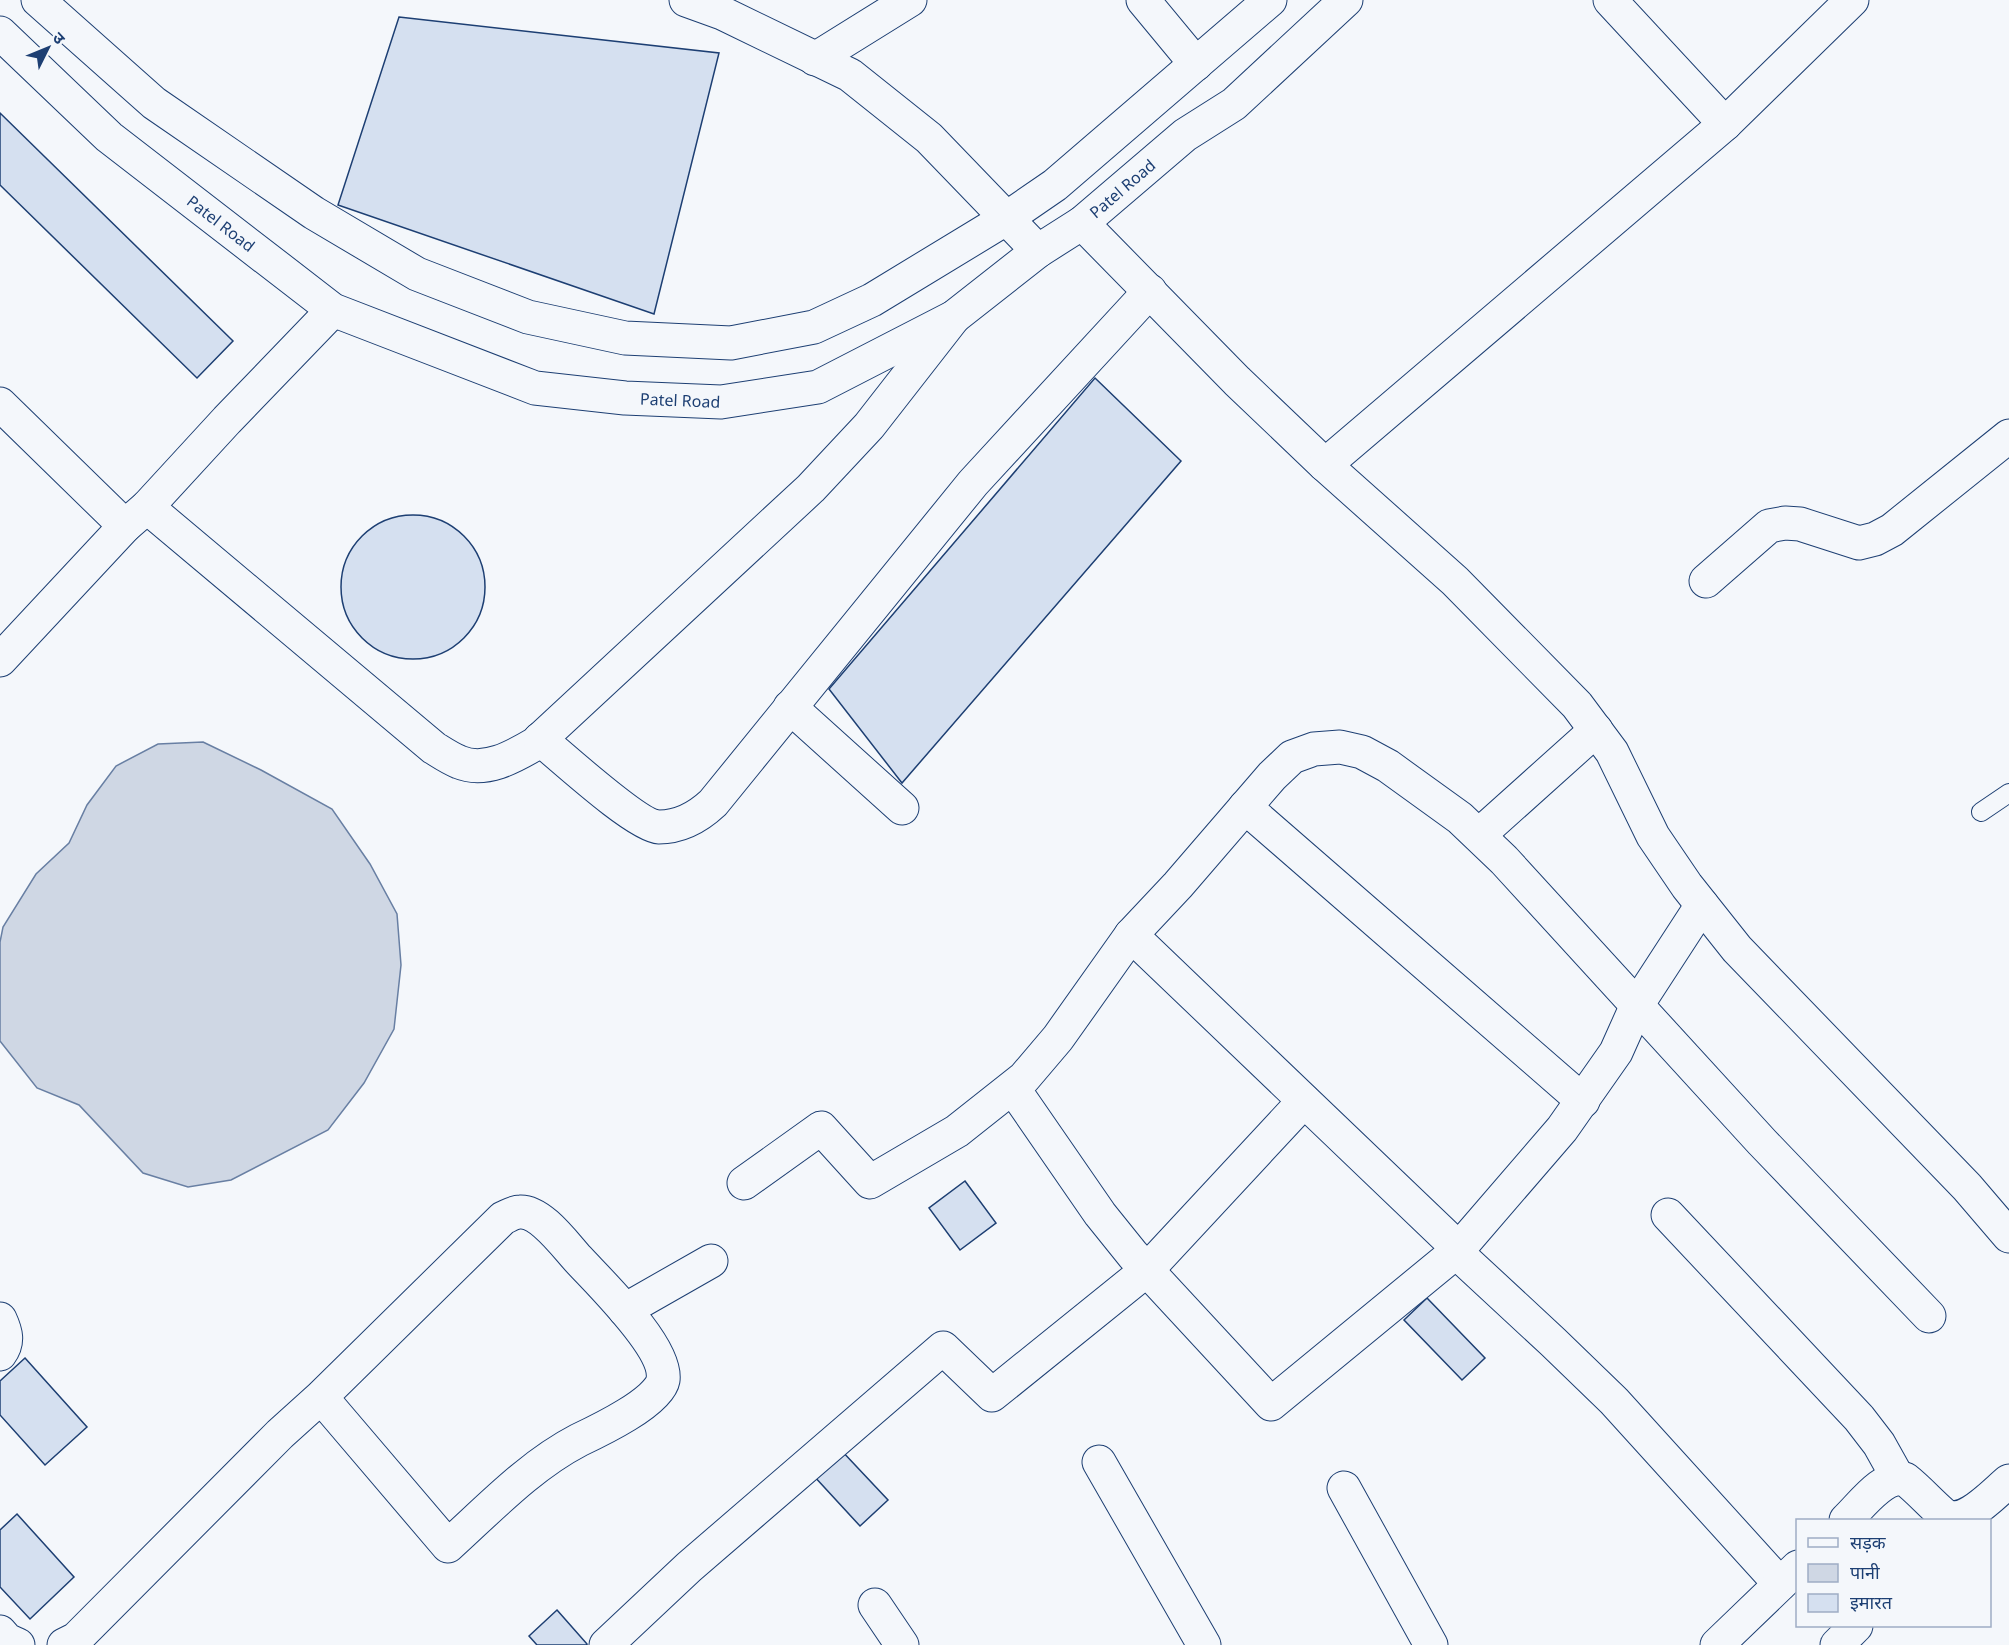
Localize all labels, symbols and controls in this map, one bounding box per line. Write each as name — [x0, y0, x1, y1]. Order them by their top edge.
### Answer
north arrow — [18, 18, 78, 78]
text: उ — [48, 27, 71, 49]
street label: Patel Road — [1085, 154, 1160, 223]
street label: Patel Road — [182, 190, 259, 257]
street label: Patel Road — [640, 388, 721, 413]
legend — [1796, 1519, 1991, 1627]
text: सड़क — [1850, 1530, 1887, 1554]
text: पानी — [1850, 1560, 1880, 1584]
text: इमारत — [1850, 1590, 1893, 1614]

